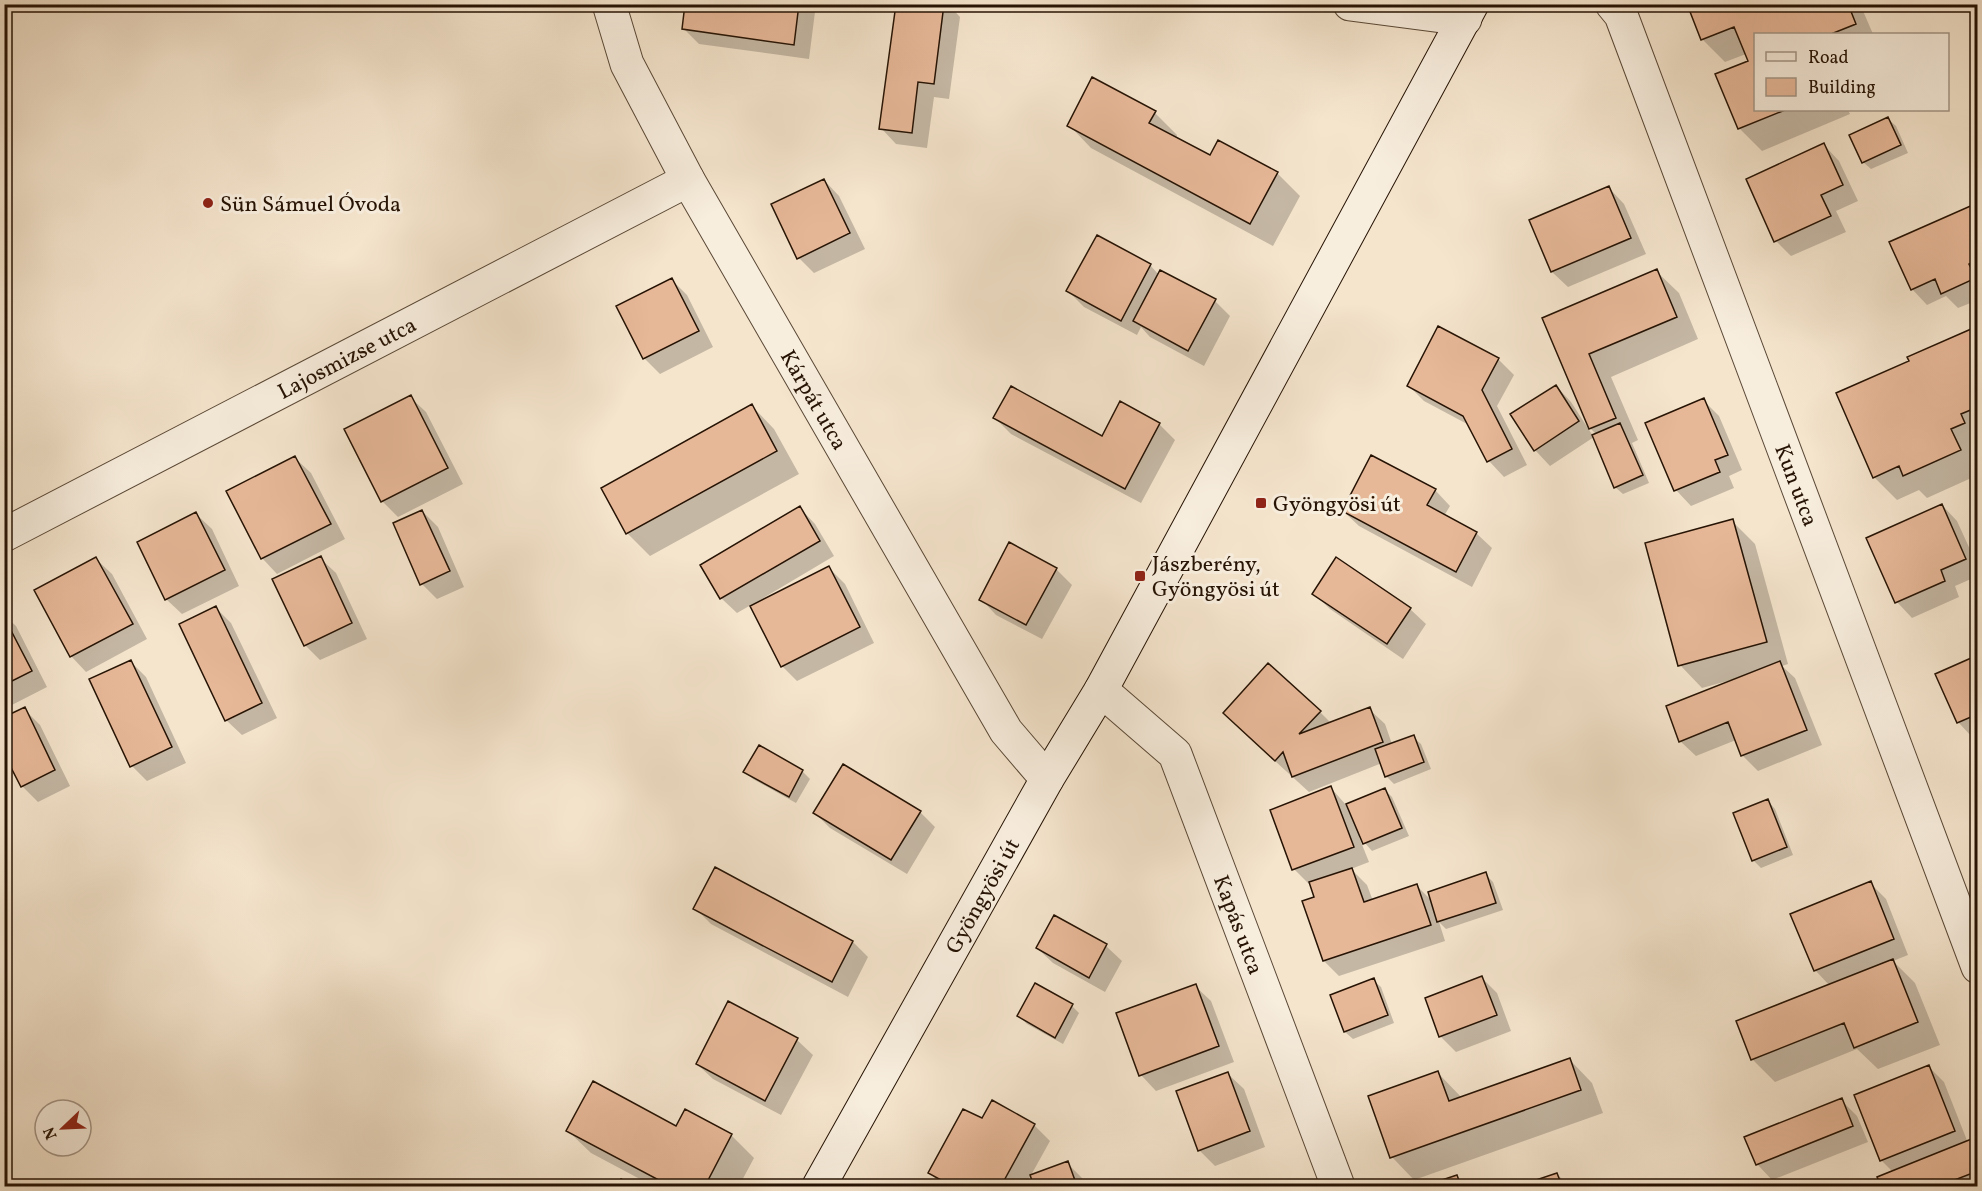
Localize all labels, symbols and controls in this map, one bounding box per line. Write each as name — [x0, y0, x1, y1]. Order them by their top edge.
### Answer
legend — [1754, 33, 1949, 111]
text: Road — [1808, 46, 1849, 71]
text: Building — [1808, 76, 1876, 101]
place label: Sün Sámuel Óvoda — [220, 190, 401, 221]
marker: Sün Sámuel Óvoda — [201, 196, 215, 210]
street label: Lajosmizse utca — [273, 310, 423, 408]
street label: Kárpát utca — [771, 345, 854, 457]
street label: Kun utca — [1765, 440, 1824, 531]
place label: Gyöngyösi út — [1273, 490, 1401, 521]
marker: Gyöngyösi út — [1254, 496, 1268, 510]
place label: Jászberény, Gyöngyösi út — [1152, 550, 1280, 606]
marker: Jászberény, Gyöngyösi út — [1133, 569, 1147, 583]
street label: Gyöngyösi út — [939, 833, 1029, 960]
street label: Kapás utca — [1204, 871, 1270, 979]
north arrow — [33, 1098, 93, 1158]
text: N — [38, 1123, 63, 1143]

